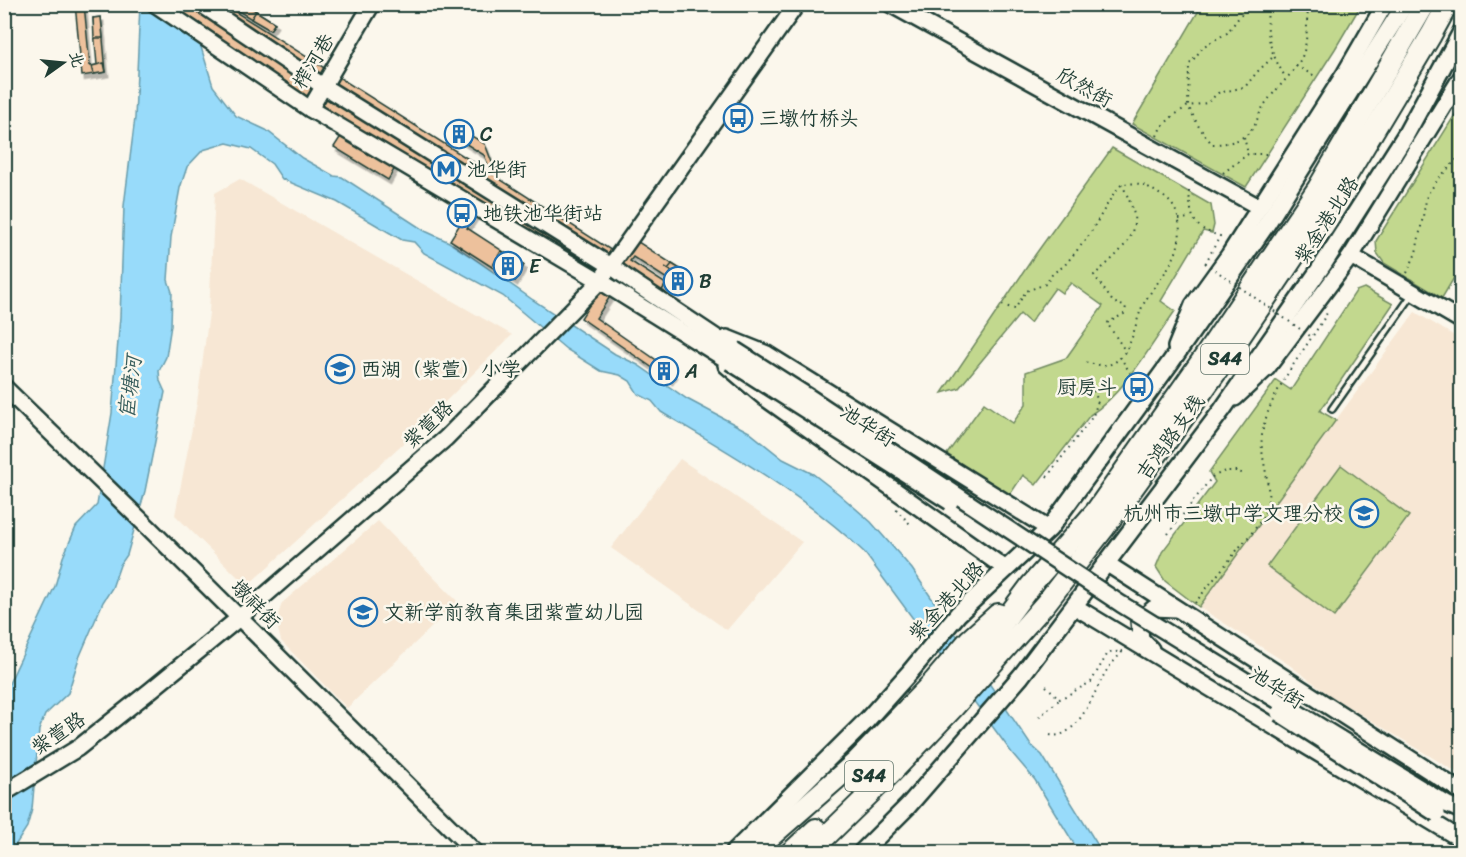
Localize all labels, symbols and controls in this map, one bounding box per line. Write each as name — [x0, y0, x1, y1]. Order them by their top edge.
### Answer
street label: 榨河巷 — [283, 26, 344, 96]
north arrow — [33, 33, 93, 93]
text: 北 — [61, 48, 93, 71]
street label: 欣然街 — [1050, 58, 1119, 117]
place label: 三墩竹桥头 — [759, 101, 859, 136]
bus stop icon: 三墩竹桥头 — [722, 102, 754, 134]
place label: C — [480, 117, 493, 152]
building icon: C — [443, 118, 475, 150]
place label: 池华街 — [467, 152, 527, 187]
metro station icon: 池华街 — [430, 153, 462, 185]
street label: 紫金港北路 — [1285, 168, 1369, 272]
place label: 地铁池华街站 — [483, 196, 603, 231]
bus stop icon: 地铁池华街站 — [446, 197, 478, 229]
place label: E — [529, 249, 542, 284]
building icon: E — [492, 250, 524, 282]
place label: B — [699, 264, 712, 299]
building icon: B — [662, 265, 694, 297]
road number: S44 — [1201, 344, 1249, 374]
water label: 宦塘河 — [107, 350, 153, 421]
place label: 西湖（紫萱）小学 — [361, 352, 521, 387]
school or university icon: 西湖（紫萱）小学 — [324, 353, 356, 385]
place label: A — [684, 354, 698, 389]
building icon: A — [648, 355, 680, 387]
place label: 厨房斗 — [1057, 370, 1117, 405]
bus stop icon: 厨房斗 — [1122, 371, 1154, 403]
street label: 吉鸿路支线 — [1127, 387, 1214, 488]
street label: 紫萱路 — [394, 390, 463, 458]
street label: 池华街 — [833, 394, 902, 456]
place label: 杭州市三墩中学文理分校 — [1123, 496, 1343, 531]
school or university icon: 杭州市三墩中学文理分校 — [1348, 497, 1380, 529]
street label: 紫金港北路 — [899, 552, 994, 650]
street label: 墩祥街 — [222, 571, 289, 638]
place label: 文新学前教育集团紫萱幼儿园 — [384, 595, 644, 630]
school or university icon: 文新学前教育集团紫萱幼儿园 — [347, 596, 379, 628]
street label: 池华街 — [1242, 656, 1311, 718]
street label: 紫萱路 — [24, 702, 94, 765]
road number: S44 — [845, 761, 893, 791]

